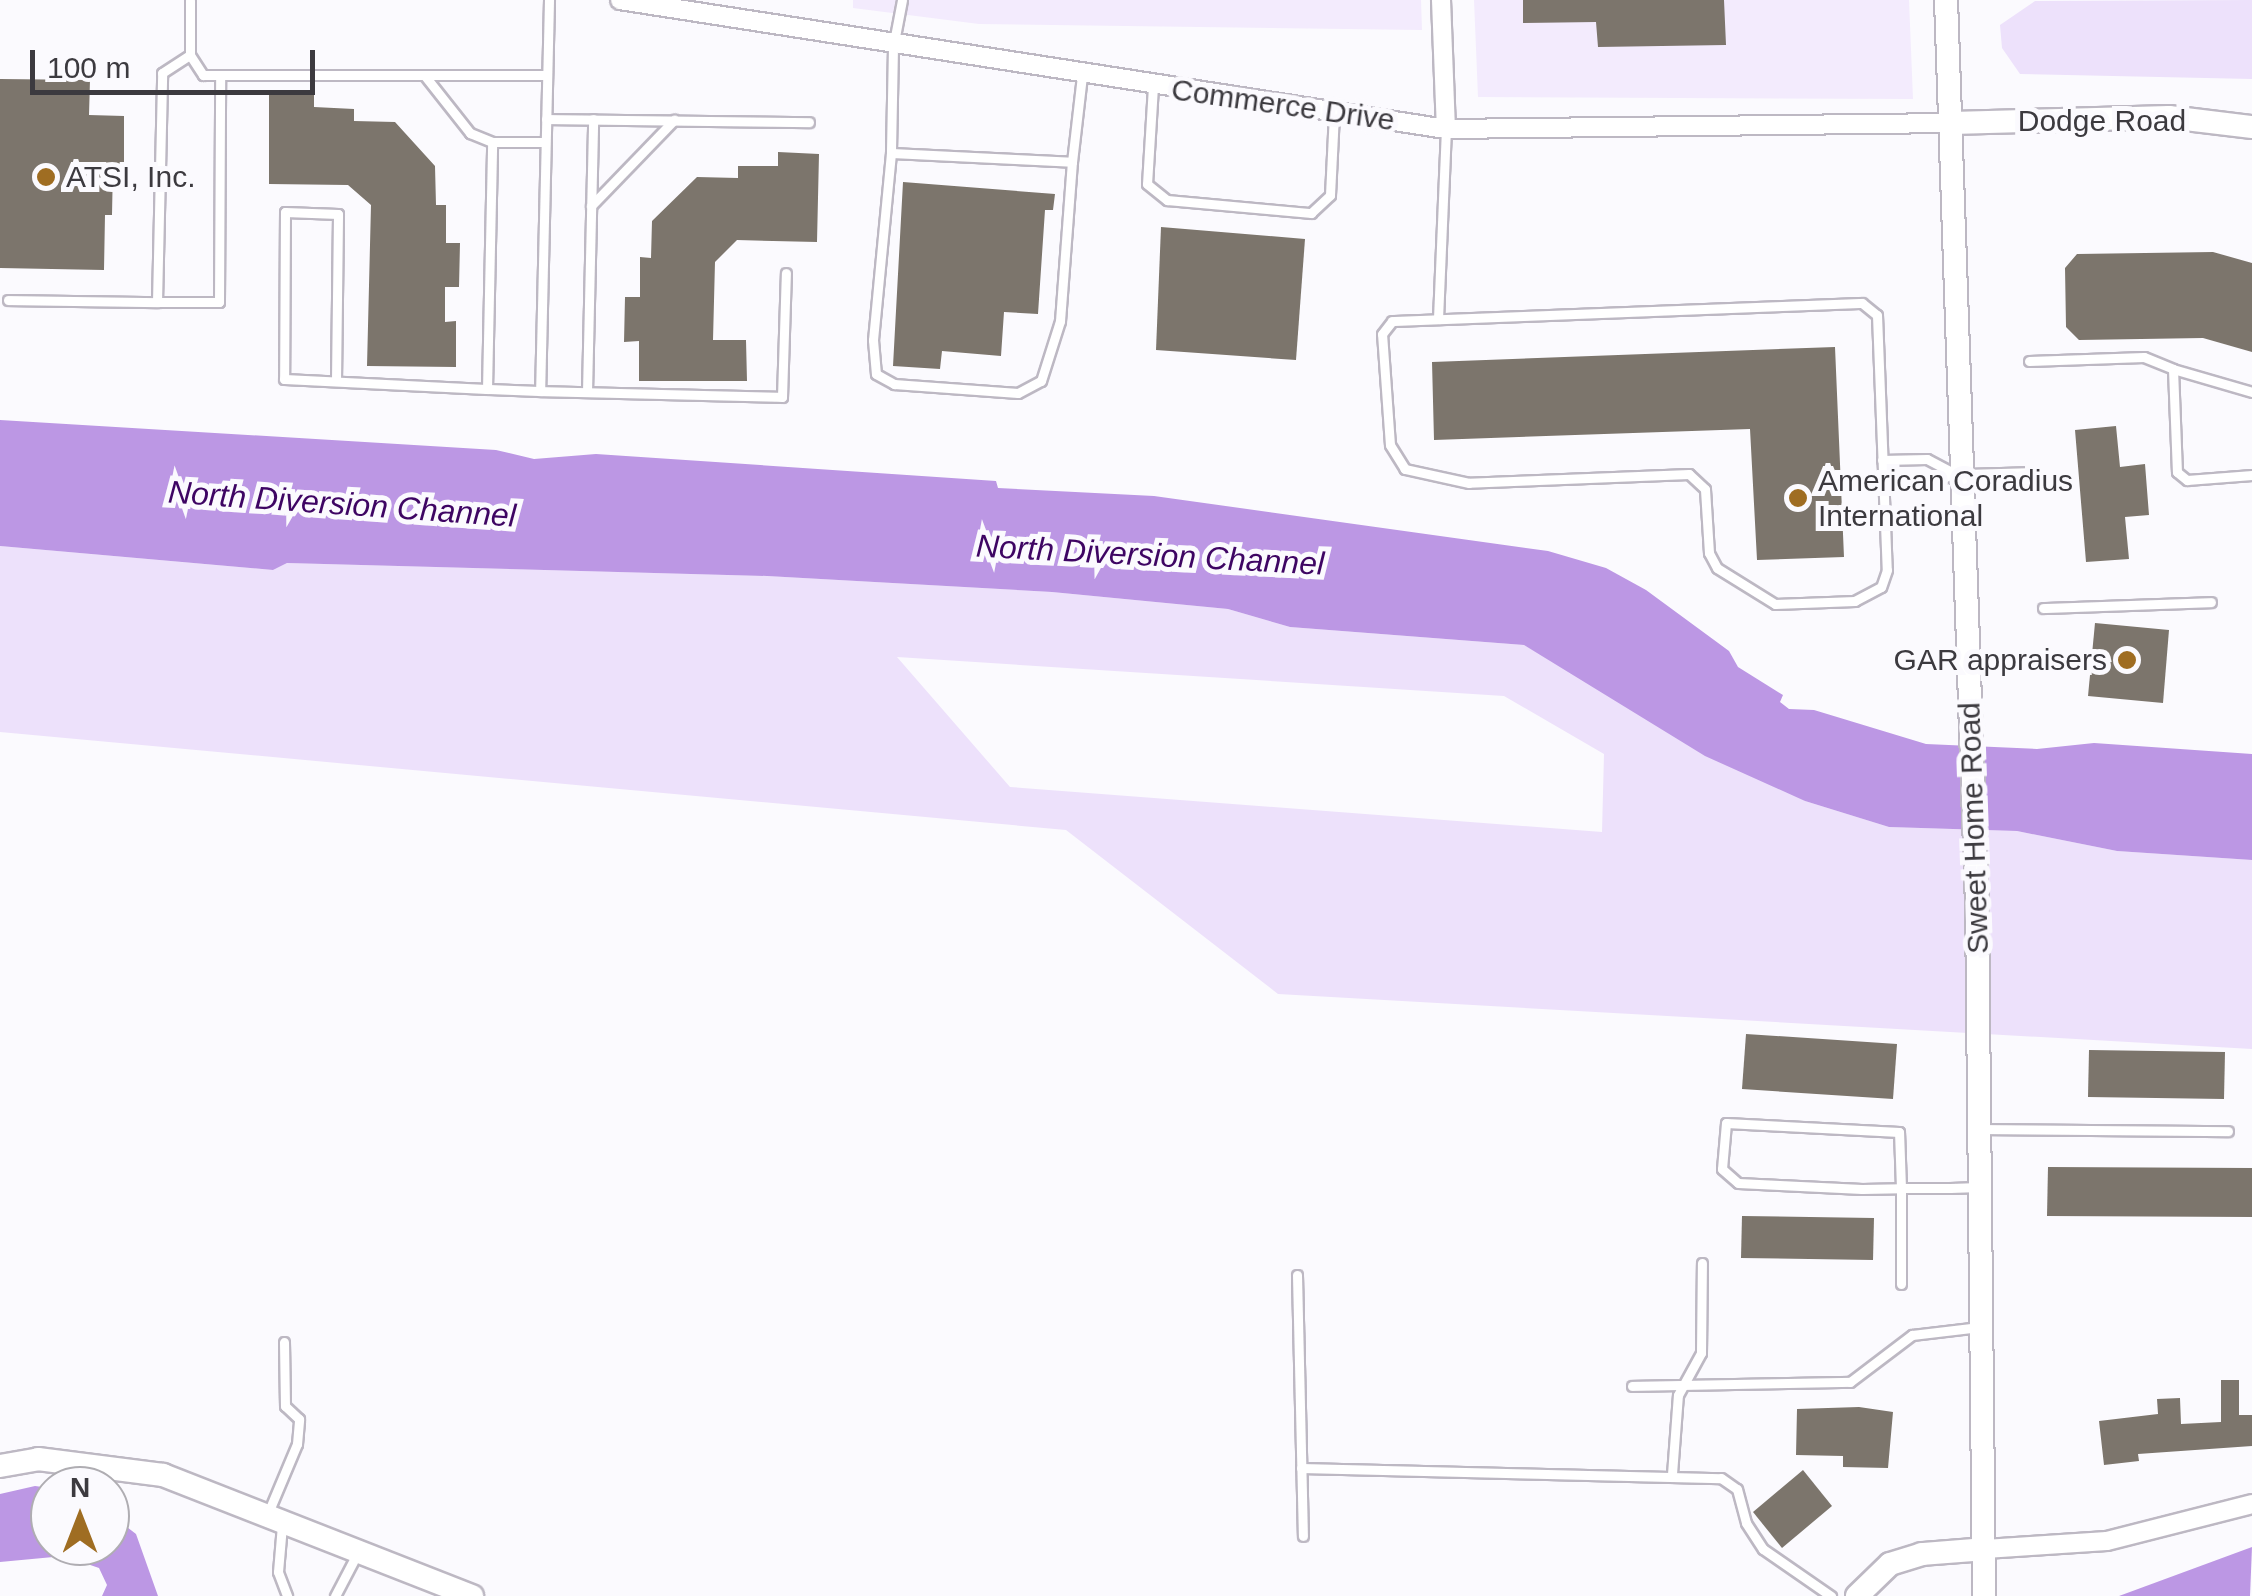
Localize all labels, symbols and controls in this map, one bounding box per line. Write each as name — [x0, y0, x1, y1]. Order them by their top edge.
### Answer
scale bar — [35, 30, 320, 92]
text: 100 m — [47, 51, 130, 84]
street label: Commerce Drive — [1169, 72, 1397, 138]
street label: Dodge Road — [2018, 103, 2186, 139]
place label: ATSI, Inc. — [66, 159, 195, 195]
marker: ATSI, Inc. — [35, 166, 57, 188]
place label: American Coradius International — [1818, 463, 2073, 534]
water label: North Diversion Channel — [167, 473, 517, 535]
marker: American Coradius International — [1787, 487, 1809, 509]
water label: North Diversion Channel — [975, 527, 1325, 583]
place label: GAR appraisers — [1894, 642, 2107, 678]
marker: GAR appraisers — [2116, 649, 2138, 671]
street label: Sweet Home Road — [1952, 702, 1996, 954]
north arrow — [30, 1466, 130, 1566]
text: N — [70, 1472, 90, 1503]

